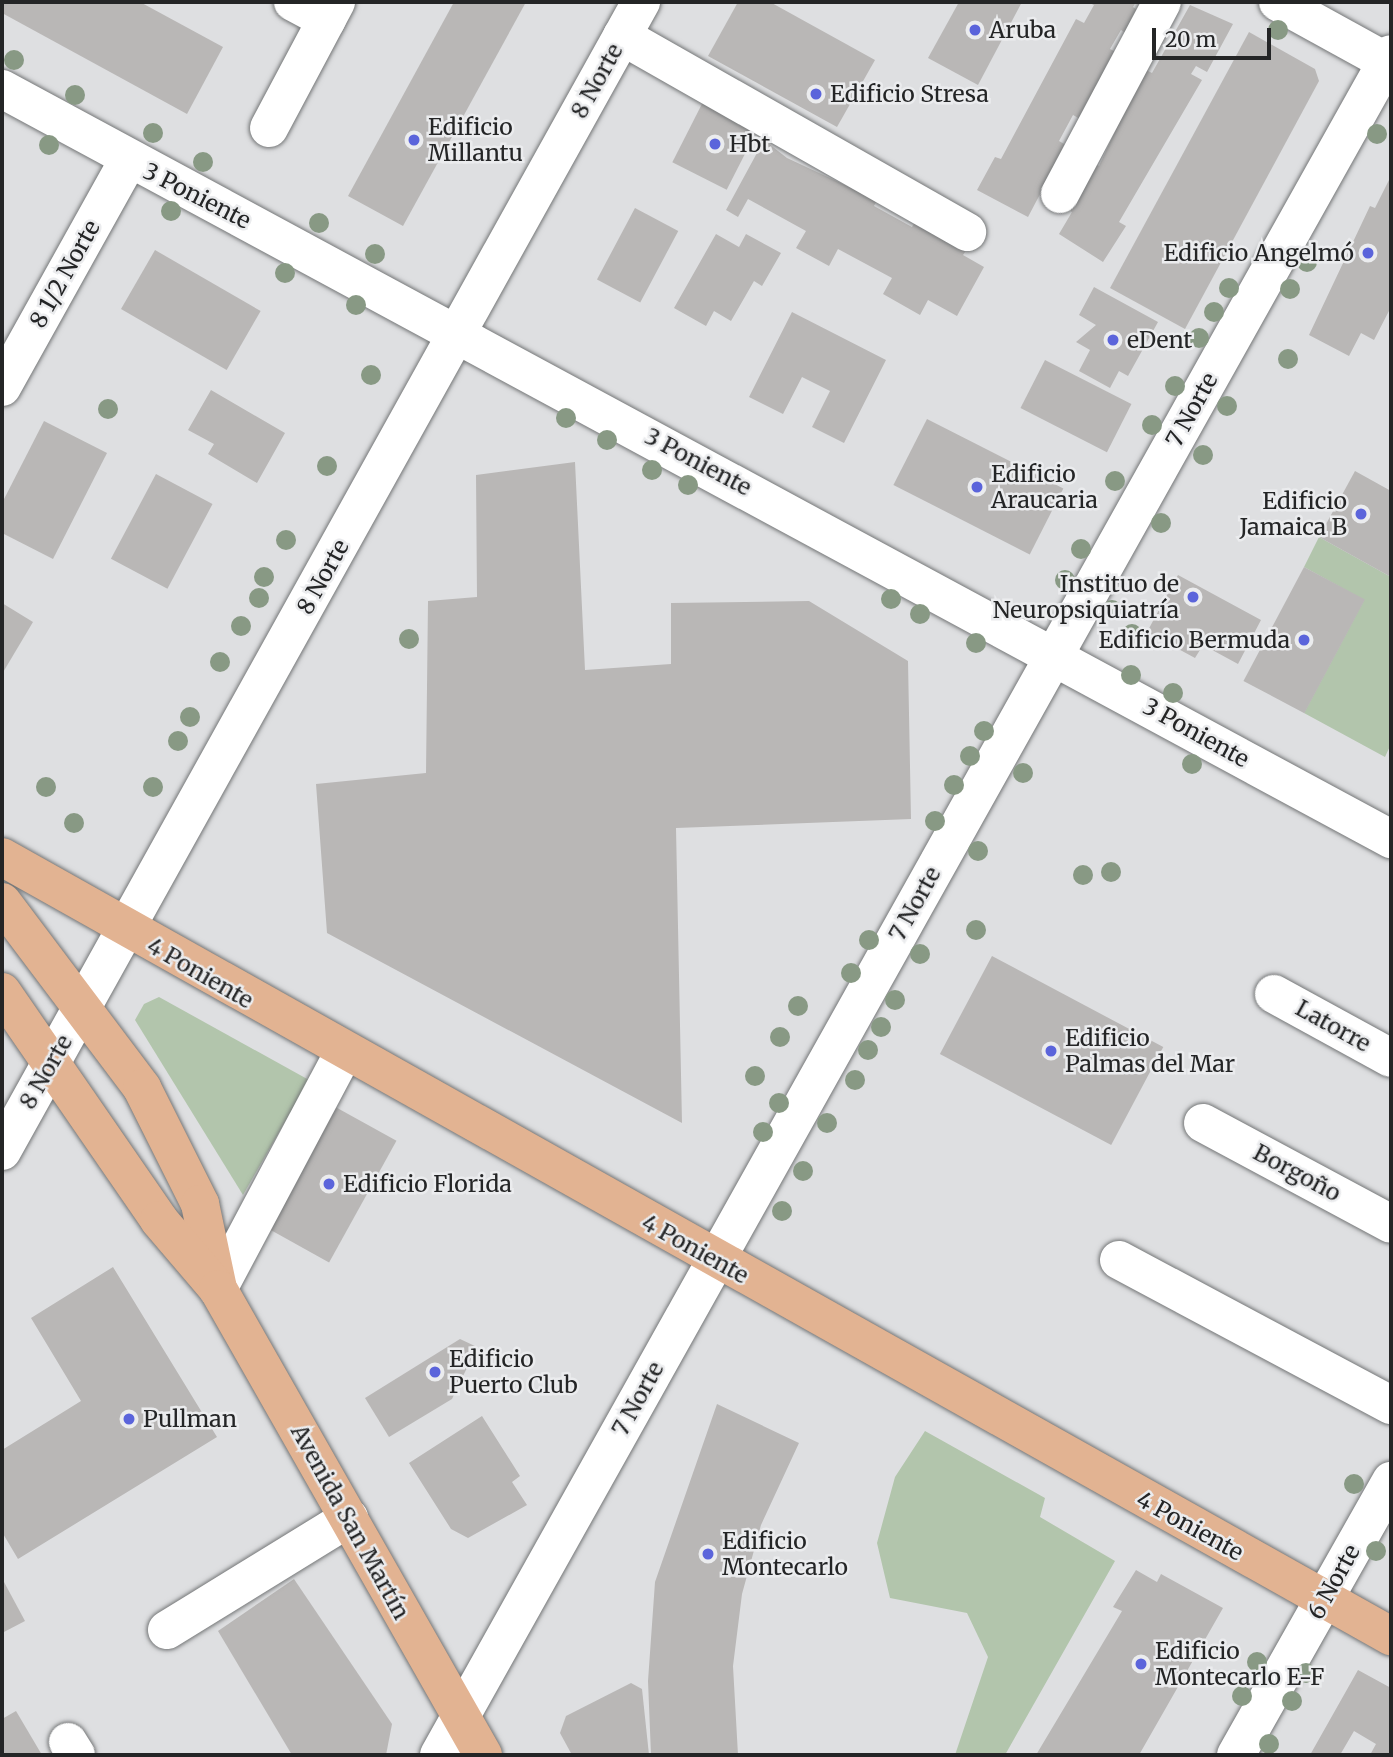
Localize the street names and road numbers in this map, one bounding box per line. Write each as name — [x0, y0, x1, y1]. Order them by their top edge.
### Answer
street label: 8 Norte — [565, 39, 629, 123]
street label: 3 Poniente — [139, 157, 255, 235]
street label: 8 1/2 Norte — [24, 215, 106, 333]
street label: 7 Norte — [1160, 368, 1224, 452]
street label: 3 Poniente — [640, 422, 756, 502]
street label: 8 Norte — [291, 535, 355, 619]
street label: 3 Poniente — [1138, 693, 1254, 773]
street label: 7 Norte — [883, 862, 947, 946]
street label: 4 Poniente — [142, 932, 258, 1014]
street label: Latorre — [1291, 994, 1375, 1058]
street label: 8 Norte — [14, 1030, 78, 1114]
street label: Borgoño — [1249, 1139, 1345, 1207]
street label: 4 Poniente — [637, 1208, 753, 1290]
street label: 7 Norte — [606, 1357, 670, 1441]
street label: Avenida San Martín — [285, 1420, 415, 1624]
street label: 4 Poniente — [1132, 1485, 1248, 1567]
street label: 6 Norte — [1302, 1540, 1366, 1624]

